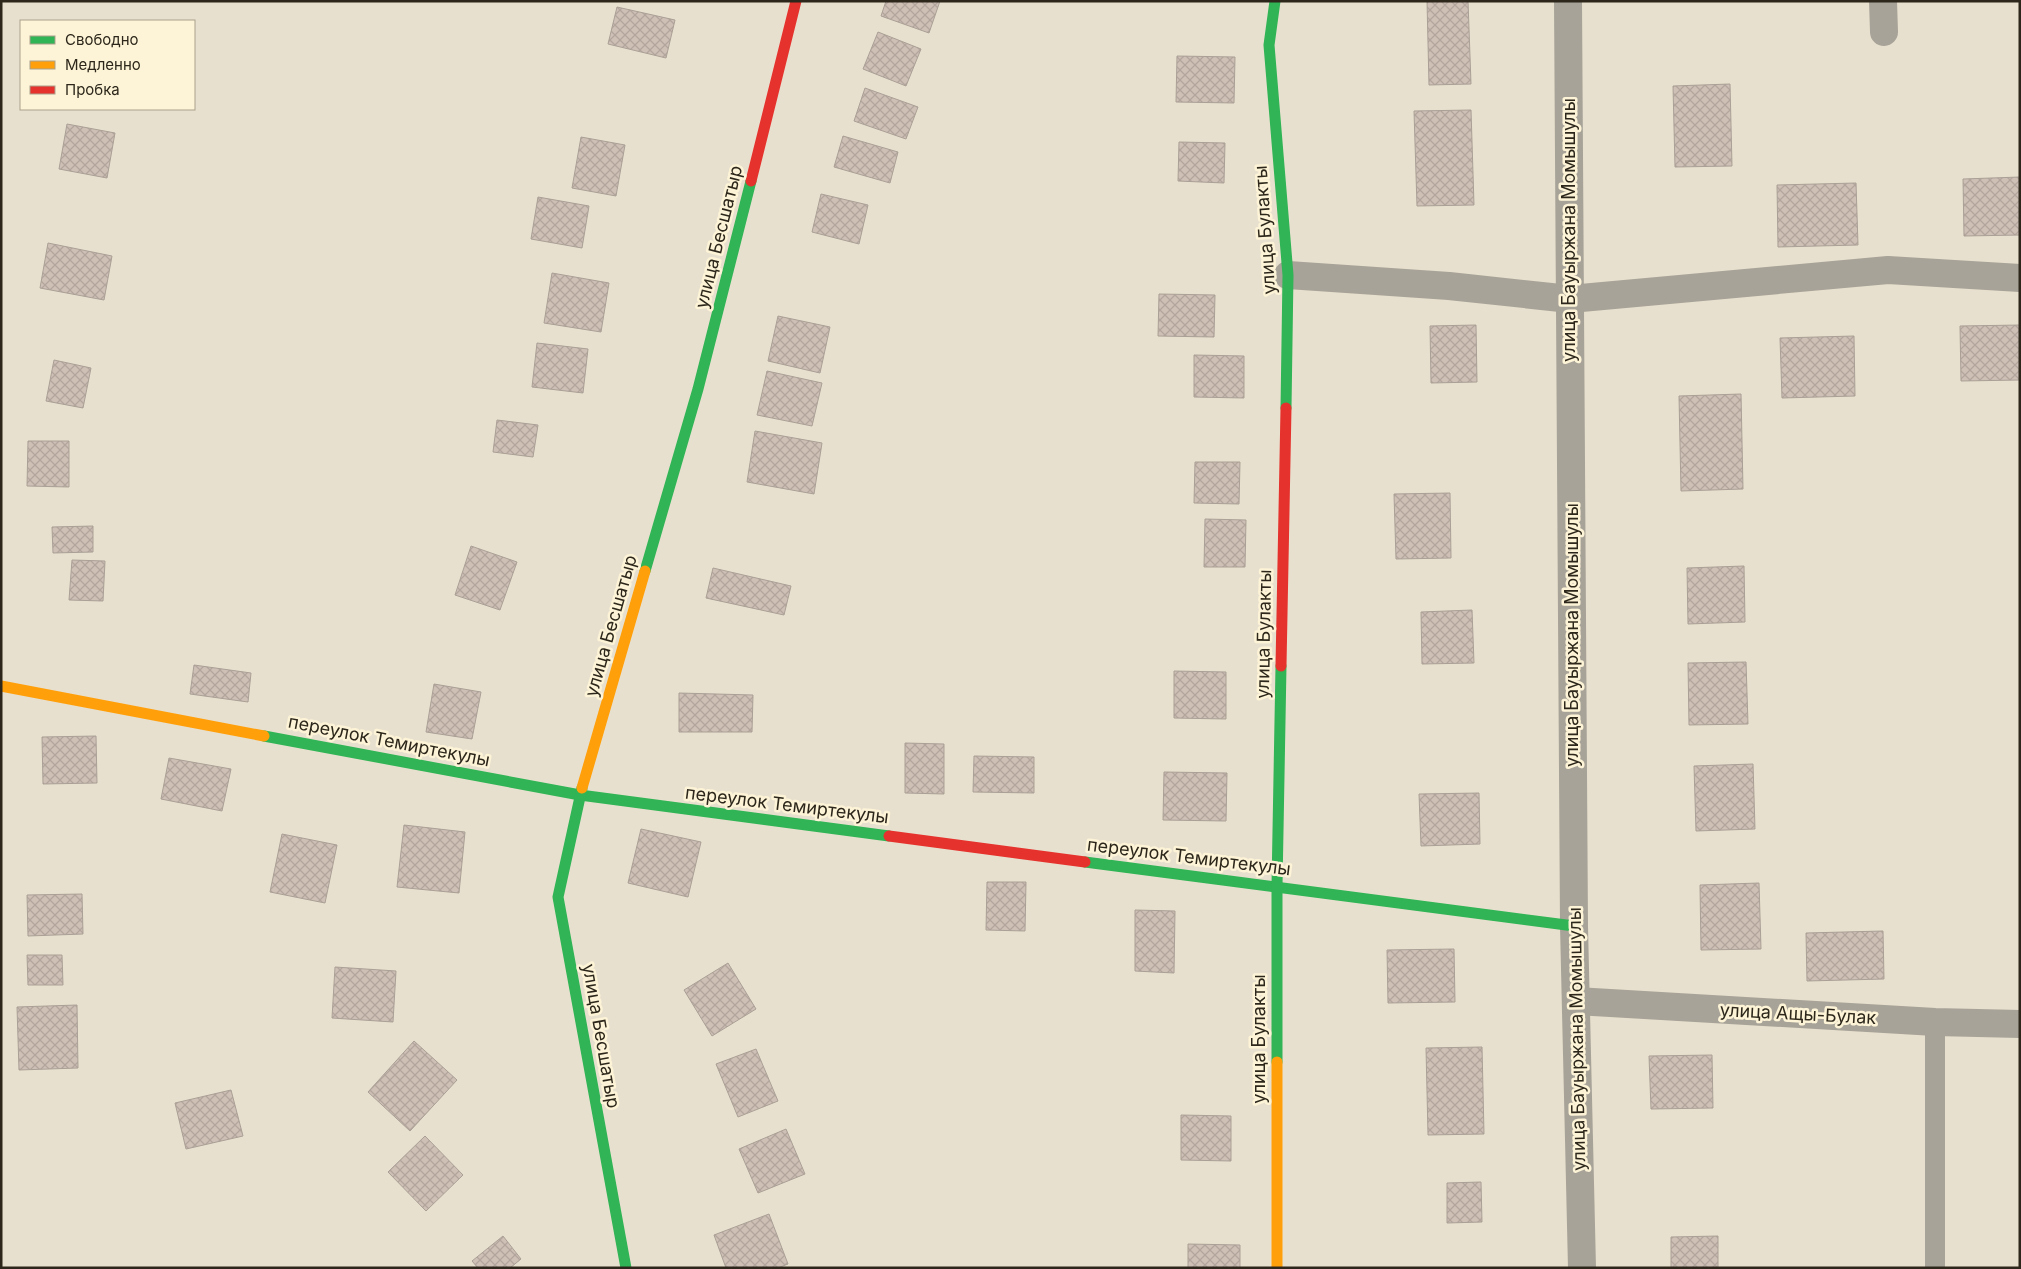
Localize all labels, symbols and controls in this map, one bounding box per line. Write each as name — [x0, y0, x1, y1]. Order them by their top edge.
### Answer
legend — [20, 20, 195, 110]
text: Свободно — [65, 30, 139, 49]
text: Медленно — [65, 55, 141, 74]
text: Пробка — [65, 80, 120, 99]
street label: улица Бауыржана Момышулы — [1558, 98, 1579, 362]
street label: улица Бесшатыр — [691, 163, 746, 310]
street label: улица Булакты — [1250, 165, 1279, 295]
street label: улица Бауыржана Момышулы — [1561, 503, 1582, 767]
street label: улица Бесшатыр — [580, 553, 641, 699]
street label: улица Булакты — [1252, 569, 1275, 699]
street label: переулок Темиртекулы — [286, 711, 492, 770]
street label: переулок Темиртекулы — [684, 782, 890, 827]
street label: переулок Темиртекулы — [1086, 834, 1292, 879]
street label: улица Бауыржана Момышулы — [1564, 907, 1589, 1171]
street label: улица Бесшатыр — [578, 962, 625, 1110]
street label: улица Булакты — [1248, 974, 1269, 1104]
street label: улица Ащы-Булак — [1719, 999, 1877, 1028]

